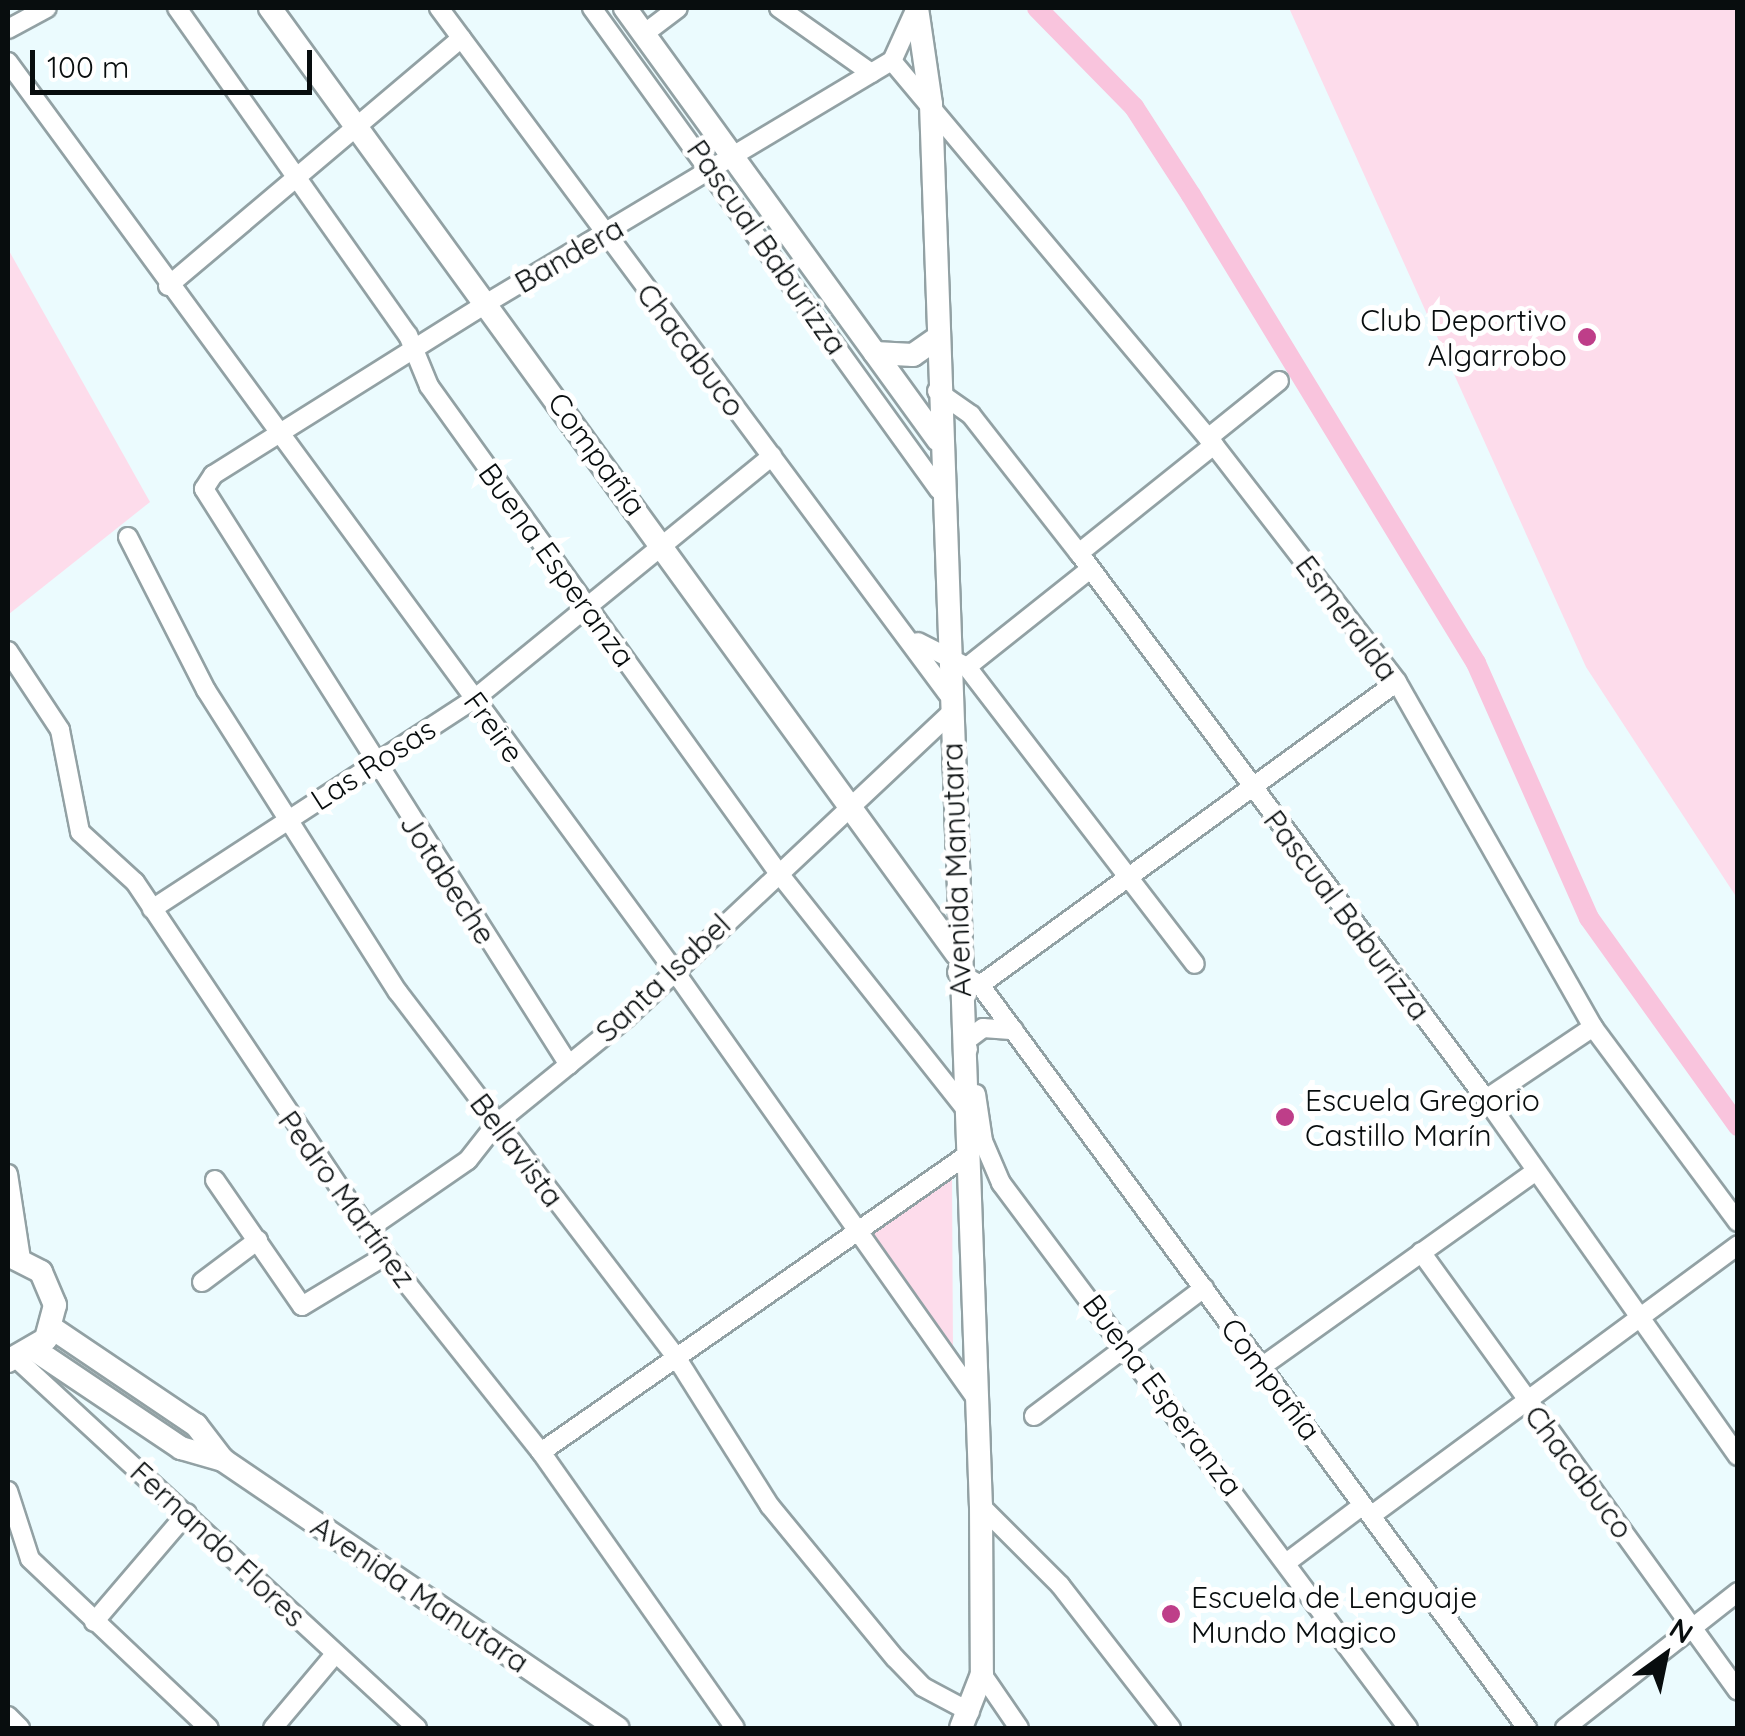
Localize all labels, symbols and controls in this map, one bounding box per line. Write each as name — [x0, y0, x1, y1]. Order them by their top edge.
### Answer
scale bar — [35, 30, 318, 92]
text: 100 m — [47, 48, 129, 86]
street label: Pascual Baburizza — [679, 133, 855, 361]
street label: Bandera — [508, 210, 630, 300]
street label: Chacabuco — [629, 276, 753, 424]
place label: Club Deportivo Algarrobo — [1360, 302, 1567, 372]
marker: Club Deportivo Algarrobo — [1576, 326, 1598, 348]
street label: Compañía — [540, 385, 654, 523]
street label: Buena Esperanza — [471, 456, 643, 674]
street label: Esmeralda — [1288, 548, 1406, 688]
street label: Freire — [456, 685, 532, 769]
street label: Las Rosas — [304, 710, 442, 818]
street label: Avenida Manutara — [934, 742, 978, 998]
street label: Pascual Baburizza — [1256, 803, 1438, 1027]
street label: Jotabeche — [393, 807, 503, 951]
street label: Santa Isabel — [588, 907, 738, 1049]
place label: Escuela Gregorio Castillo Marín — [1305, 1082, 1540, 1152]
street label: Bellavista — [463, 1086, 571, 1214]
street label: Pedro Martínez — [271, 1104, 423, 1294]
marker: Escuela Gregorio Castillo Marín — [1274, 1106, 1296, 1128]
street label: Buena Esperanza — [1076, 1287, 1250, 1503]
street label: Compañía — [1213, 1311, 1329, 1447]
street label: Chacabuco — [1517, 1398, 1641, 1546]
street label: Fernando Flores — [123, 1454, 313, 1634]
street label: Avenida Manutara — [304, 1508, 536, 1680]
place label: Escuela de Lenguaje Mundo Magico — [1191, 1579, 1477, 1650]
marker: Escuela de Lenguaje Mundo Magico — [1160, 1603, 1182, 1625]
north arrow — [1615, 1606, 1715, 1706]
text: N — [1663, 1610, 1700, 1651]

